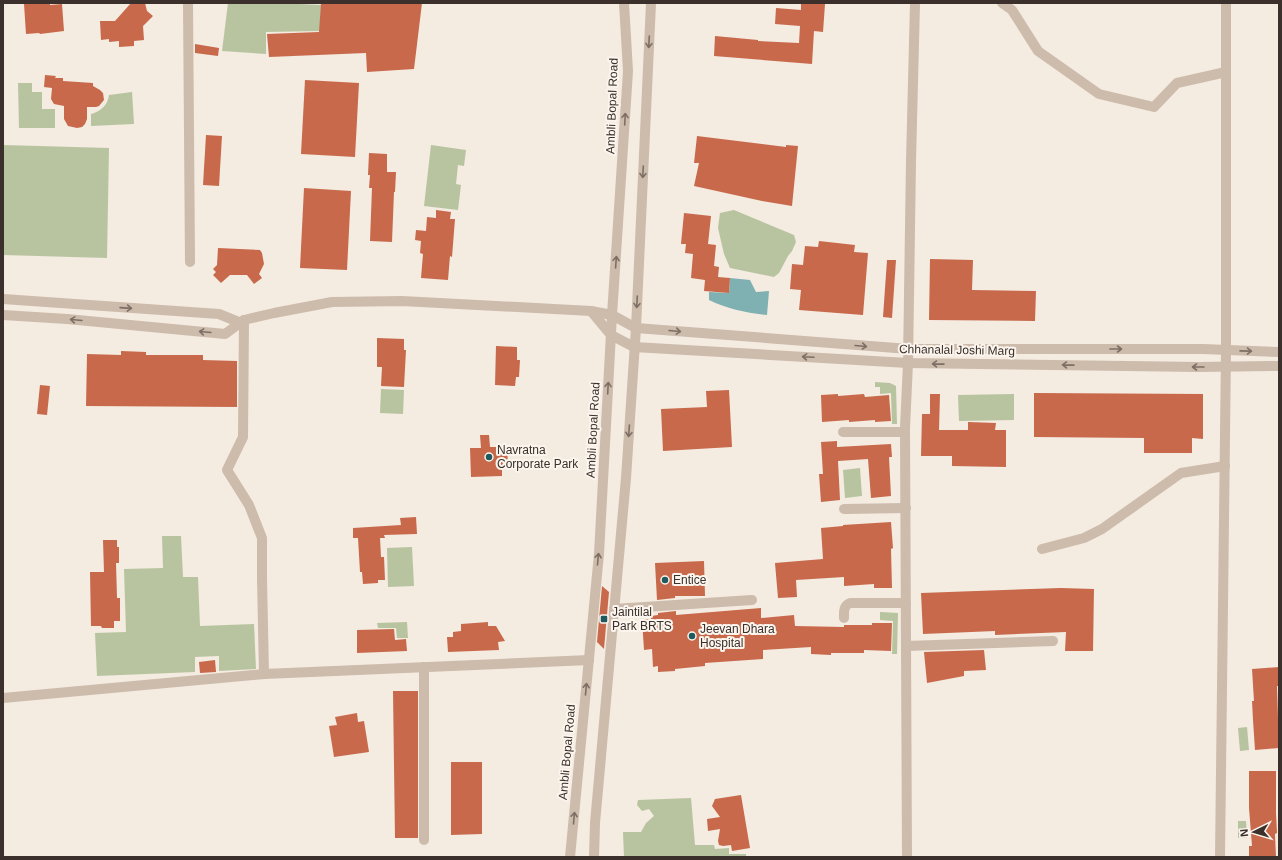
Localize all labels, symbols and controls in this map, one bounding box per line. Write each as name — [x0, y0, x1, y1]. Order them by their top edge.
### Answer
one-way arrow — [646, 35, 653, 48]
street label: Ambli Bopal Road — [603, 58, 621, 154]
one-way arrow — [621, 112, 629, 125]
one-way arrow — [640, 165, 647, 178]
one-way arrow — [612, 256, 619, 269]
one-way arrow — [634, 295, 641, 308]
one-way arrow — [119, 304, 132, 311]
one-way arrow — [70, 316, 83, 324]
one-way arrow — [668, 327, 681, 334]
one-way arrow — [199, 328, 212, 336]
one-way arrow — [854, 342, 867, 349]
street label: Chhanalal Joshi Marg — [899, 342, 1015, 358]
one-way arrow — [1109, 345, 1122, 353]
one-way arrow — [1239, 348, 1252, 355]
one-way arrow — [802, 354, 815, 361]
one-way arrow — [932, 360, 945, 368]
one-way arrow — [1062, 361, 1075, 369]
one-way arrow — [1192, 363, 1205, 371]
street label: Ambli Bopal Road — [583, 382, 603, 478]
one-way arrow — [605, 382, 612, 395]
one-way arrow — [625, 424, 632, 437]
place label: Navratna Corporate Park — [497, 443, 579, 471]
marker: Navratna Corporate Park — [484, 452, 494, 462]
one-way arrow — [595, 553, 602, 566]
place label: Entice — [673, 573, 707, 587]
marker: Entice — [660, 575, 670, 585]
place label: Jaintilal Park BRTS — [612, 605, 672, 633]
marker: Jaintilal Park BRTS — [599, 614, 609, 624]
place label: Jeevan Dhara Hospital — [700, 622, 775, 650]
marker: Jeevan Dhara Hospital — [687, 631, 697, 641]
one-way arrow — [582, 683, 590, 696]
street label: Ambli Bopal Road — [556, 704, 578, 800]
one-way arrow — [570, 812, 578, 825]
north arrow — [1234, 812, 1274, 852]
text: N — [1238, 828, 1250, 837]

